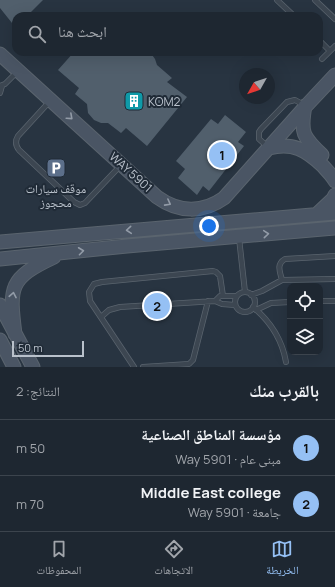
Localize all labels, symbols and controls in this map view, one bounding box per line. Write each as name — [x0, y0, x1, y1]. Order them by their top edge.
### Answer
search box — [12, 12, 323, 56]
text: ابحث هنا — [58, 21, 107, 42]
icon: search — [26, 23, 48, 45]
north arrow — [239, 68, 275, 104]
building icon: KOM2 — [123, 90, 145, 112]
place label: KOM2 — [148, 93, 180, 110]
one-way arrow — [66, 113, 73, 120]
pin: 1 — [209, 140, 235, 170]
street label: WAY 5901 — [106, 148, 156, 196]
parking icon: موقف سيارات محجوز — [45, 157, 67, 179]
place label: موقف سيارات محجوز — [26, 180, 86, 211]
one-way arrow — [164, 198, 171, 206]
your location — [199, 216, 219, 236]
one-way arrow — [126, 225, 132, 234]
one-way arrow — [263, 229, 269, 238]
one-way arrow — [78, 247, 84, 256]
map controls — [287, 283, 323, 355]
button: locate — [287, 283, 323, 319]
pin: 2 — [144, 291, 170, 321]
one-way arrow — [8, 292, 17, 298]
button: layers — [287, 319, 323, 355]
scale bar — [12, 339, 84, 358]
text: 50 m — [18, 340, 43, 355]
text: بالقرب منك — [249, 379, 319, 402]
text: النتائج: 2 — [16, 382, 60, 400]
text: مؤسسة المناطق الصناعية — [141, 424, 281, 445]
text: 50 m — [16, 439, 45, 457]
text: 1 — [303, 439, 309, 457]
text: مبنى عام · Way 5901 — [175, 450, 281, 468]
text: Middle East college — [141, 482, 281, 503]
text: 70 m — [16, 495, 44, 513]
text: 2 — [302, 495, 310, 513]
text: جامعة · Way 5901 — [188, 503, 281, 521]
tab: المحفوظات — [36, 538, 81, 581]
tab: الاتجاهات — [154, 538, 193, 581]
tab: الخريطة — [266, 538, 299, 581]

